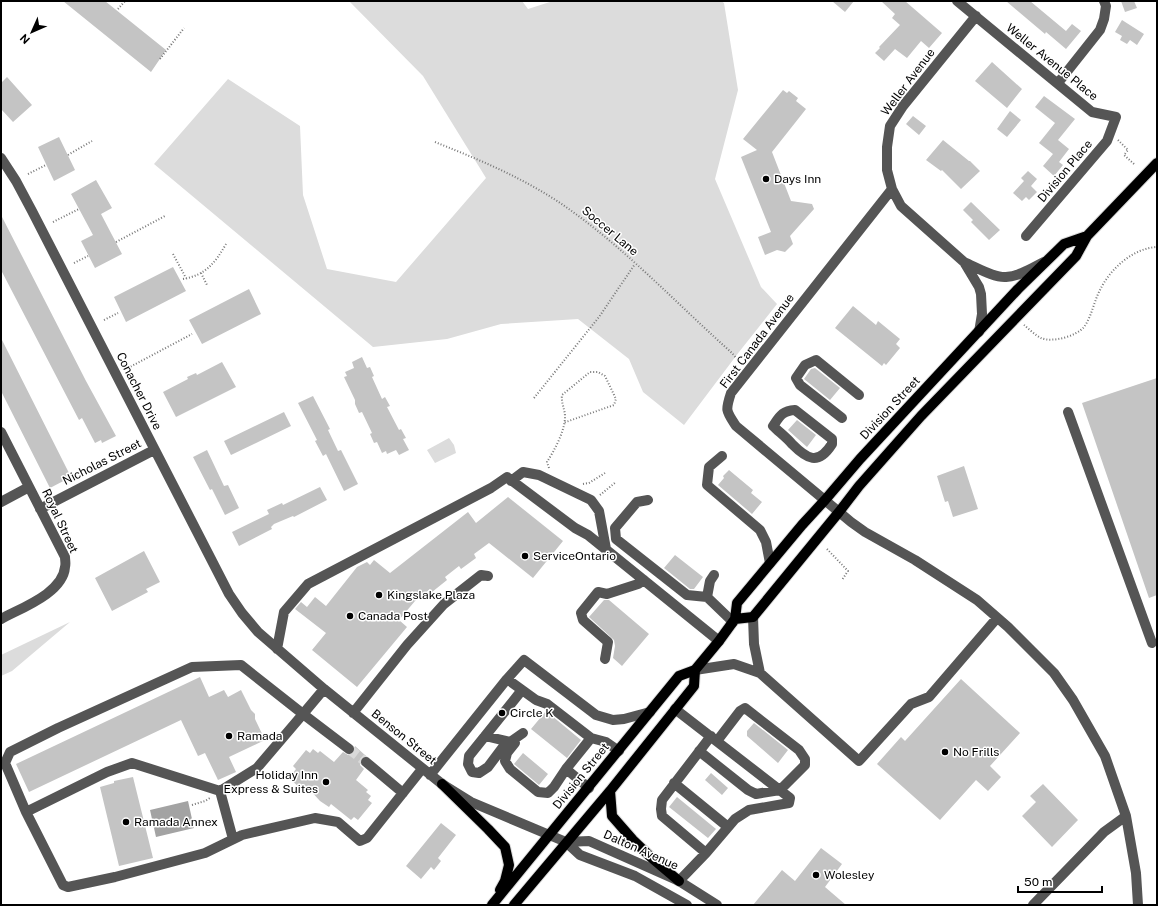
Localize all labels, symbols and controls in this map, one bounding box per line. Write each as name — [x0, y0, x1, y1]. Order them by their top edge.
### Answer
north arrow — [12, 12, 52, 52]
street label: Weller Avenue Place — [1003, 21, 1101, 103]
text: N — [18, 32, 32, 46]
street label: Weller Avenue — [878, 46, 938, 118]
street label: Division Place — [1035, 137, 1095, 205]
place label: Days Inn — [774, 172, 821, 186]
marker: Days Inn — [761, 174, 771, 184]
street label: Soccer Lane — [579, 203, 641, 259]
street label: First Canada Avenue — [717, 291, 797, 391]
street label: Conacher Drive — [113, 350, 165, 432]
street label: Division Street — [857, 373, 923, 442]
street label: Nicholas Street — [60, 436, 144, 488]
street label: Royal Street — [39, 487, 81, 556]
place label: ServiceOntario — [533, 549, 616, 563]
marker: ServiceOntario — [520, 551, 530, 561]
place label: Kingslake Plaza — [387, 588, 475, 602]
marker: Kingslake Plaza — [374, 590, 384, 600]
place label: Canada Post — [358, 609, 428, 623]
marker: Canada Post — [345, 611, 355, 621]
place label: Circle K — [510, 706, 554, 720]
street label: Benson Street — [369, 707, 440, 768]
marker: Circle K — [497, 708, 507, 718]
place label: Ramada — [237, 729, 282, 743]
marker: Ramada — [224, 731, 234, 741]
street label: Division Street — [550, 740, 612, 812]
place label: No Frills — [953, 745, 999, 759]
marker: No Frills — [940, 747, 950, 757]
place label: Holiday Inn Express & Suites — [224, 768, 318, 796]
marker: Holiday Inn Express & Suites — [321, 777, 331, 787]
place label: Ramada Annex — [134, 815, 218, 829]
marker: Ramada Annex — [121, 817, 131, 827]
street label: Dalton Avenue — [601, 827, 681, 873]
place label: Wolesley — [824, 868, 875, 882]
scale bar — [1018, 868, 1102, 894]
marker: Wolesley — [811, 870, 821, 880]
text: 50 m — [1024, 875, 1052, 889]

